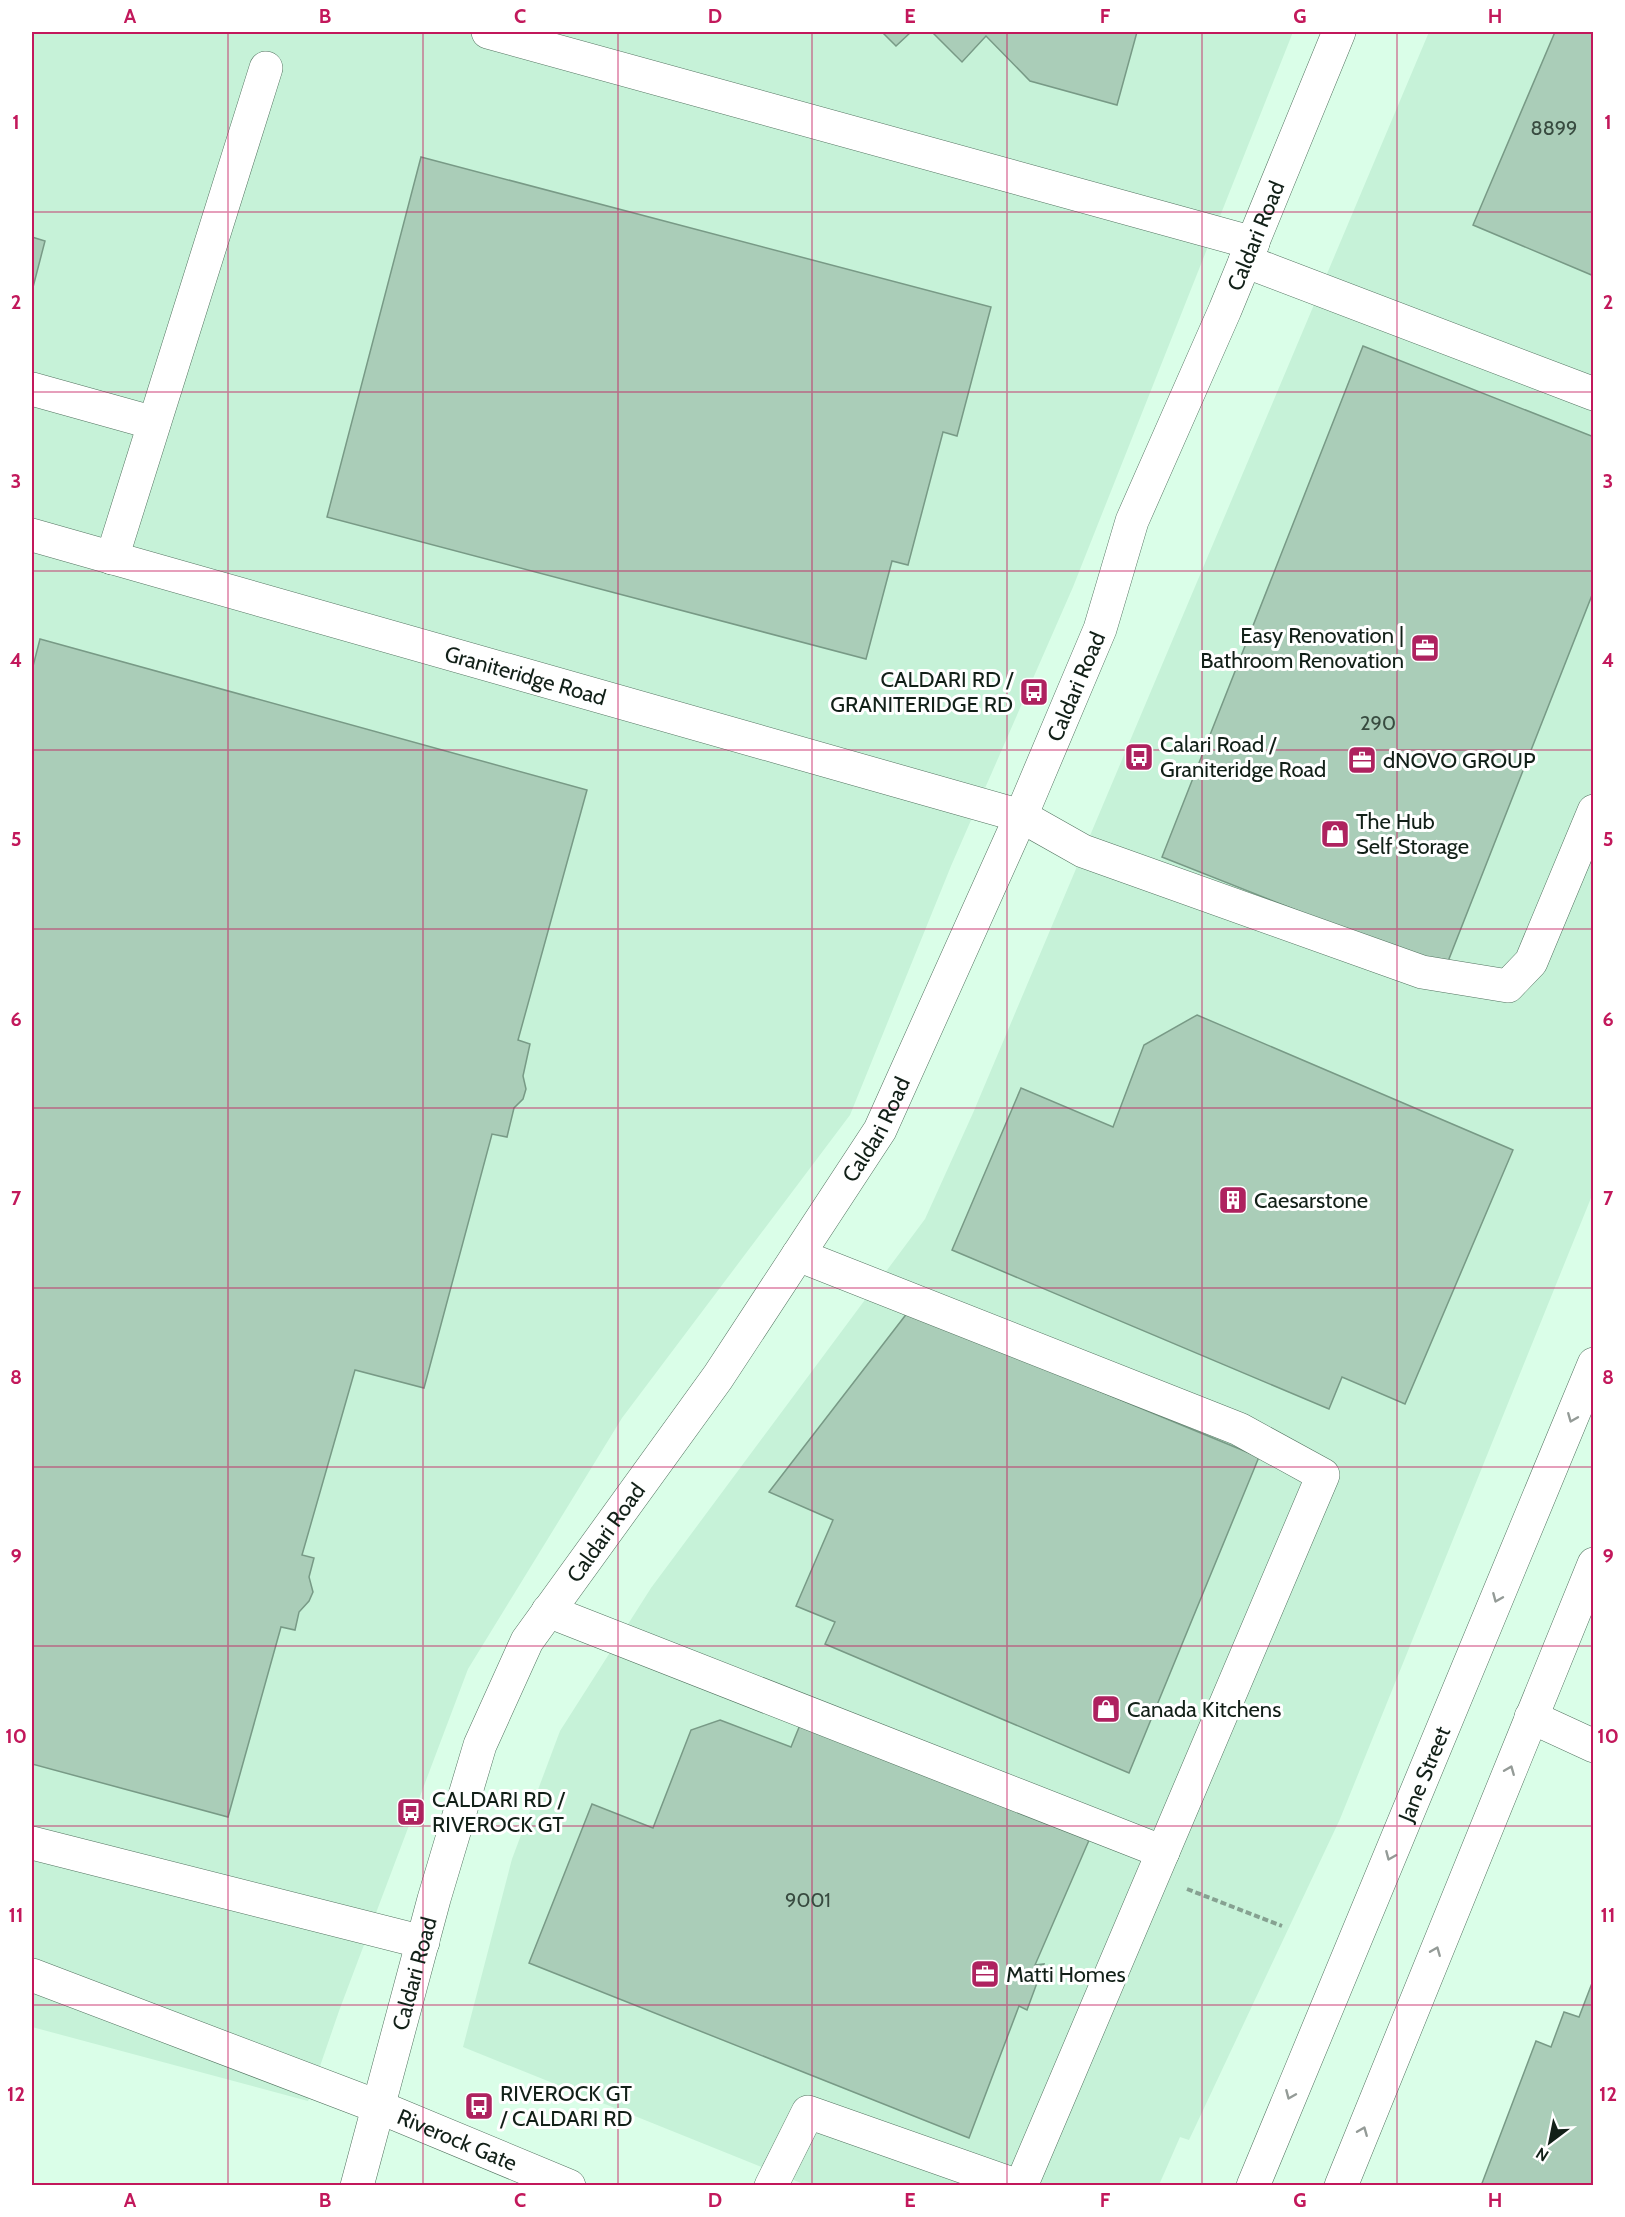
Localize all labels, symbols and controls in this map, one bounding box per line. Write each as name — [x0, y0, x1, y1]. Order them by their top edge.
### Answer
text: A — [124, 4, 137, 28]
text: B — [319, 4, 331, 28]
text: C — [514, 4, 526, 28]
text: D — [708, 4, 722, 28]
text: E — [904, 4, 916, 28]
text: F — [1100, 4, 1111, 28]
text: G — [1293, 4, 1307, 28]
text: H — [1488, 4, 1502, 28]
text: 1 — [12, 110, 20, 134]
text: 1 — [1604, 110, 1612, 134]
house number: 8899 — [1531, 116, 1577, 140]
street label: Caldari Road — [1221, 177, 1290, 295]
text: 2 — [11, 290, 21, 314]
text: 2 — [1603, 290, 1613, 314]
text: 3 — [11, 469, 21, 493]
text: 3 — [1603, 469, 1613, 493]
place label: Easy Renovation | Bathroom Renovation — [1200, 622, 1404, 674]
street label: Caldari Road — [1041, 628, 1111, 746]
office icon: Easy Renovation | Bathroom Renovation — [1409, 632, 1441, 664]
street label: Graniteridge Road — [442, 640, 609, 711]
text: 4 — [10, 648, 22, 672]
text: 4 — [1602, 648, 1614, 672]
place label: CALDARI RD / GRANITERIDGE RD — [830, 666, 1014, 718]
bus stop icon: CALDARI RD / GRANITERIDGE RD — [1018, 676, 1050, 708]
house number: 290 — [1360, 711, 1396, 735]
place label: Calari Road / Graniteridge Road — [1160, 731, 1326, 783]
bus stop icon: Calari Road / Graniteridge Road — [1123, 741, 1155, 773]
office icon: dNOVO GROUP — [1346, 744, 1378, 776]
place label: dNOVO GROUP — [1383, 747, 1536, 774]
place label: The Hub Self Storage — [1356, 808, 1469, 860]
shop icon: The Hub Self Storage — [1319, 818, 1351, 850]
text: 5 — [11, 827, 21, 851]
text: 5 — [1603, 827, 1613, 851]
text: 6 — [10, 1007, 22, 1031]
text: 6 — [1602, 1007, 1614, 1031]
street label: Caldari Road — [837, 1073, 916, 1187]
building icon: Caesarstone — [1217, 1184, 1249, 1216]
text: 7 — [11, 1186, 22, 1210]
text: 7 — [1603, 1186, 1614, 1210]
place label: Caesarstone — [1254, 1187, 1368, 1214]
text: 8 — [10, 1365, 22, 1389]
text: 8 — [1602, 1365, 1614, 1389]
one-way arrow — [1567, 1412, 1579, 1423]
street label: Caldari Road — [561, 1478, 651, 1588]
text: 9 — [10, 1544, 22, 1568]
text: 9 — [1602, 1544, 1614, 1568]
one-way arrow — [1492, 1592, 1504, 1603]
shop icon: Canada Kitchens — [1090, 1693, 1122, 1725]
place label: Canada Kitchens — [1127, 1696, 1281, 1723]
street label: Jane Street — [1392, 1722, 1456, 1827]
text: 10 — [5, 1724, 27, 1748]
text: 10 — [1597, 1724, 1619, 1748]
one-way arrow — [1503, 1765, 1515, 1776]
place label: CALDARI RD / RIVEROCK GT — [432, 1786, 565, 1838]
bus stop icon: CALDARI RD / RIVEROCK GT — [395, 1796, 427, 1828]
one-way arrow — [1385, 1850, 1397, 1861]
house number: 9001 — [785, 1888, 831, 1912]
text: 11 — [9, 1903, 23, 1927]
text: 11 — [1601, 1903, 1615, 1927]
street label: Caldari Road — [386, 1914, 443, 2033]
one-way arrow — [1429, 1946, 1442, 1956]
office icon: Matti Homes — [969, 1958, 1001, 1990]
place label: Matti Homes — [1006, 1961, 1126, 1988]
place label: RIVEROCK GT / CALDARI RD — [499, 2080, 633, 2132]
text: 12 — [7, 2082, 25, 2106]
text: 12 — [1599, 2082, 1617, 2106]
one-way arrow — [1285, 2089, 1297, 2100]
bus stop icon: RIVEROCK GT / CALDARI RD — [463, 2090, 495, 2122]
street label: Riverock Gate — [393, 2103, 521, 2177]
north arrow — [1520, 2112, 1580, 2172]
one-way arrow — [1356, 2127, 1368, 2138]
text: N — [1532, 2143, 1552, 2165]
text: A — [124, 2188, 137, 2212]
text: B — [319, 2188, 331, 2212]
text: C — [514, 2188, 526, 2212]
text: D — [708, 2188, 722, 2212]
text: E — [904, 2188, 916, 2212]
text: F — [1100, 2188, 1111, 2212]
text: G — [1293, 2188, 1307, 2212]
text: H — [1488, 2188, 1502, 2212]

